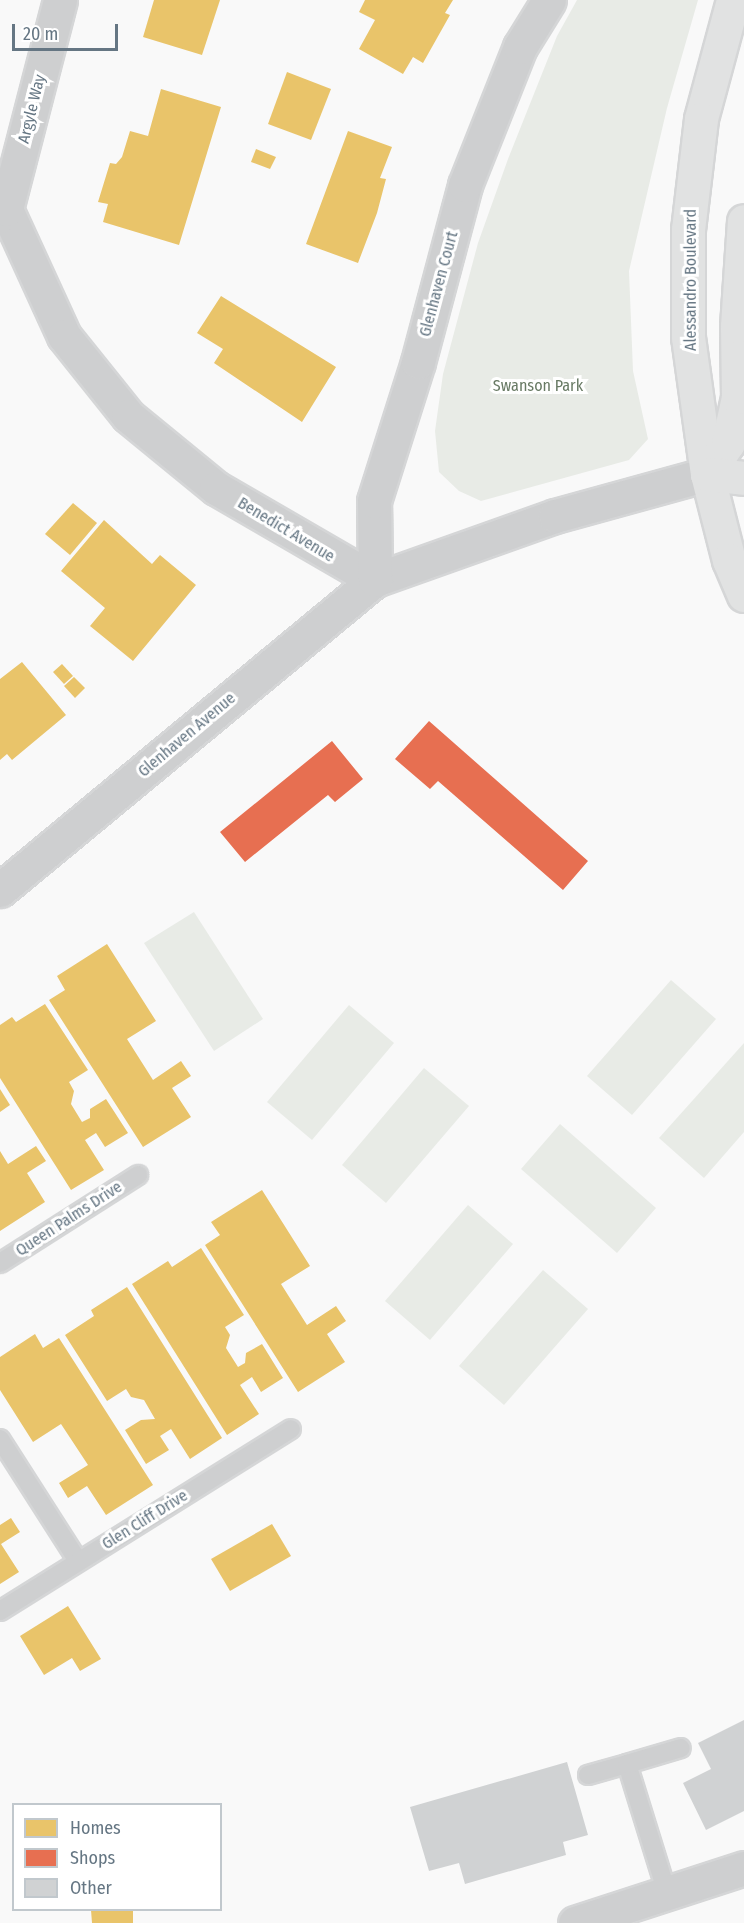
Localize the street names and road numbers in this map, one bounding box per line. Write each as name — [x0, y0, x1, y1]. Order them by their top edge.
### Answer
street label: Argyle Way — [14, 72, 50, 146]
street label: Alessandro Boulevard — [681, 209, 701, 351]
street label: Glenhaven Court — [416, 229, 462, 339]
street label: Benedict Avenue — [234, 494, 338, 566]
street label: Glenhaven Avenue — [135, 689, 239, 781]
street label: Queen Palms Drive — [12, 1178, 126, 1260]
street label: Glen Cliff Drive — [99, 1486, 191, 1554]

